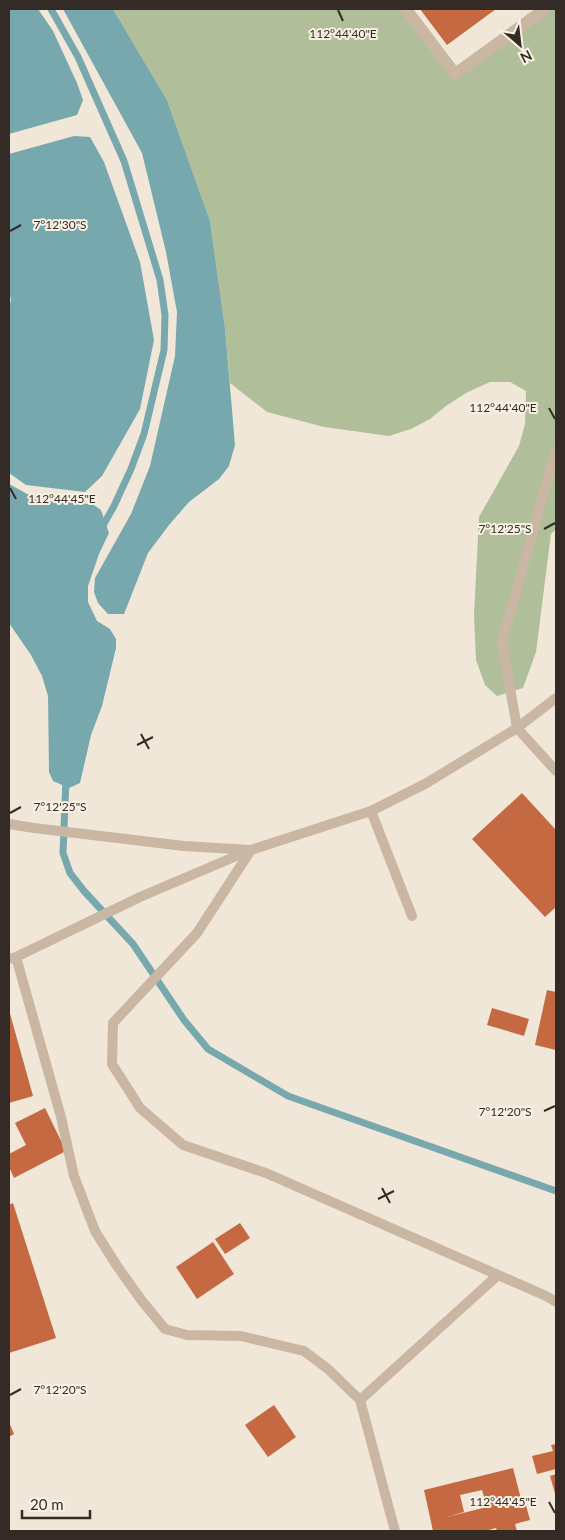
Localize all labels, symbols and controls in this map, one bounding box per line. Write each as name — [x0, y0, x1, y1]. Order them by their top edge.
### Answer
north arrow — [495, 20, 545, 70]
text: 112°44'40"E — [309, 26, 377, 41]
text: N — [518, 47, 535, 67]
text: 7°12'30"S — [33, 217, 87, 232]
text: 112°44'40"E — [469, 400, 537, 415]
text: 112°44'45"E — [28, 491, 96, 506]
text: 7°12'25"S — [478, 521, 532, 536]
text: 7°12'25"S — [33, 799, 87, 814]
text: 7°12'20"S — [478, 1104, 532, 1119]
text: 7°12'20"S — [33, 1382, 87, 1397]
scale bar — [22, 1488, 90, 1520]
text: 112°44'45"E — [469, 1494, 537, 1509]
text: 20 m — [30, 1495, 64, 1513]

